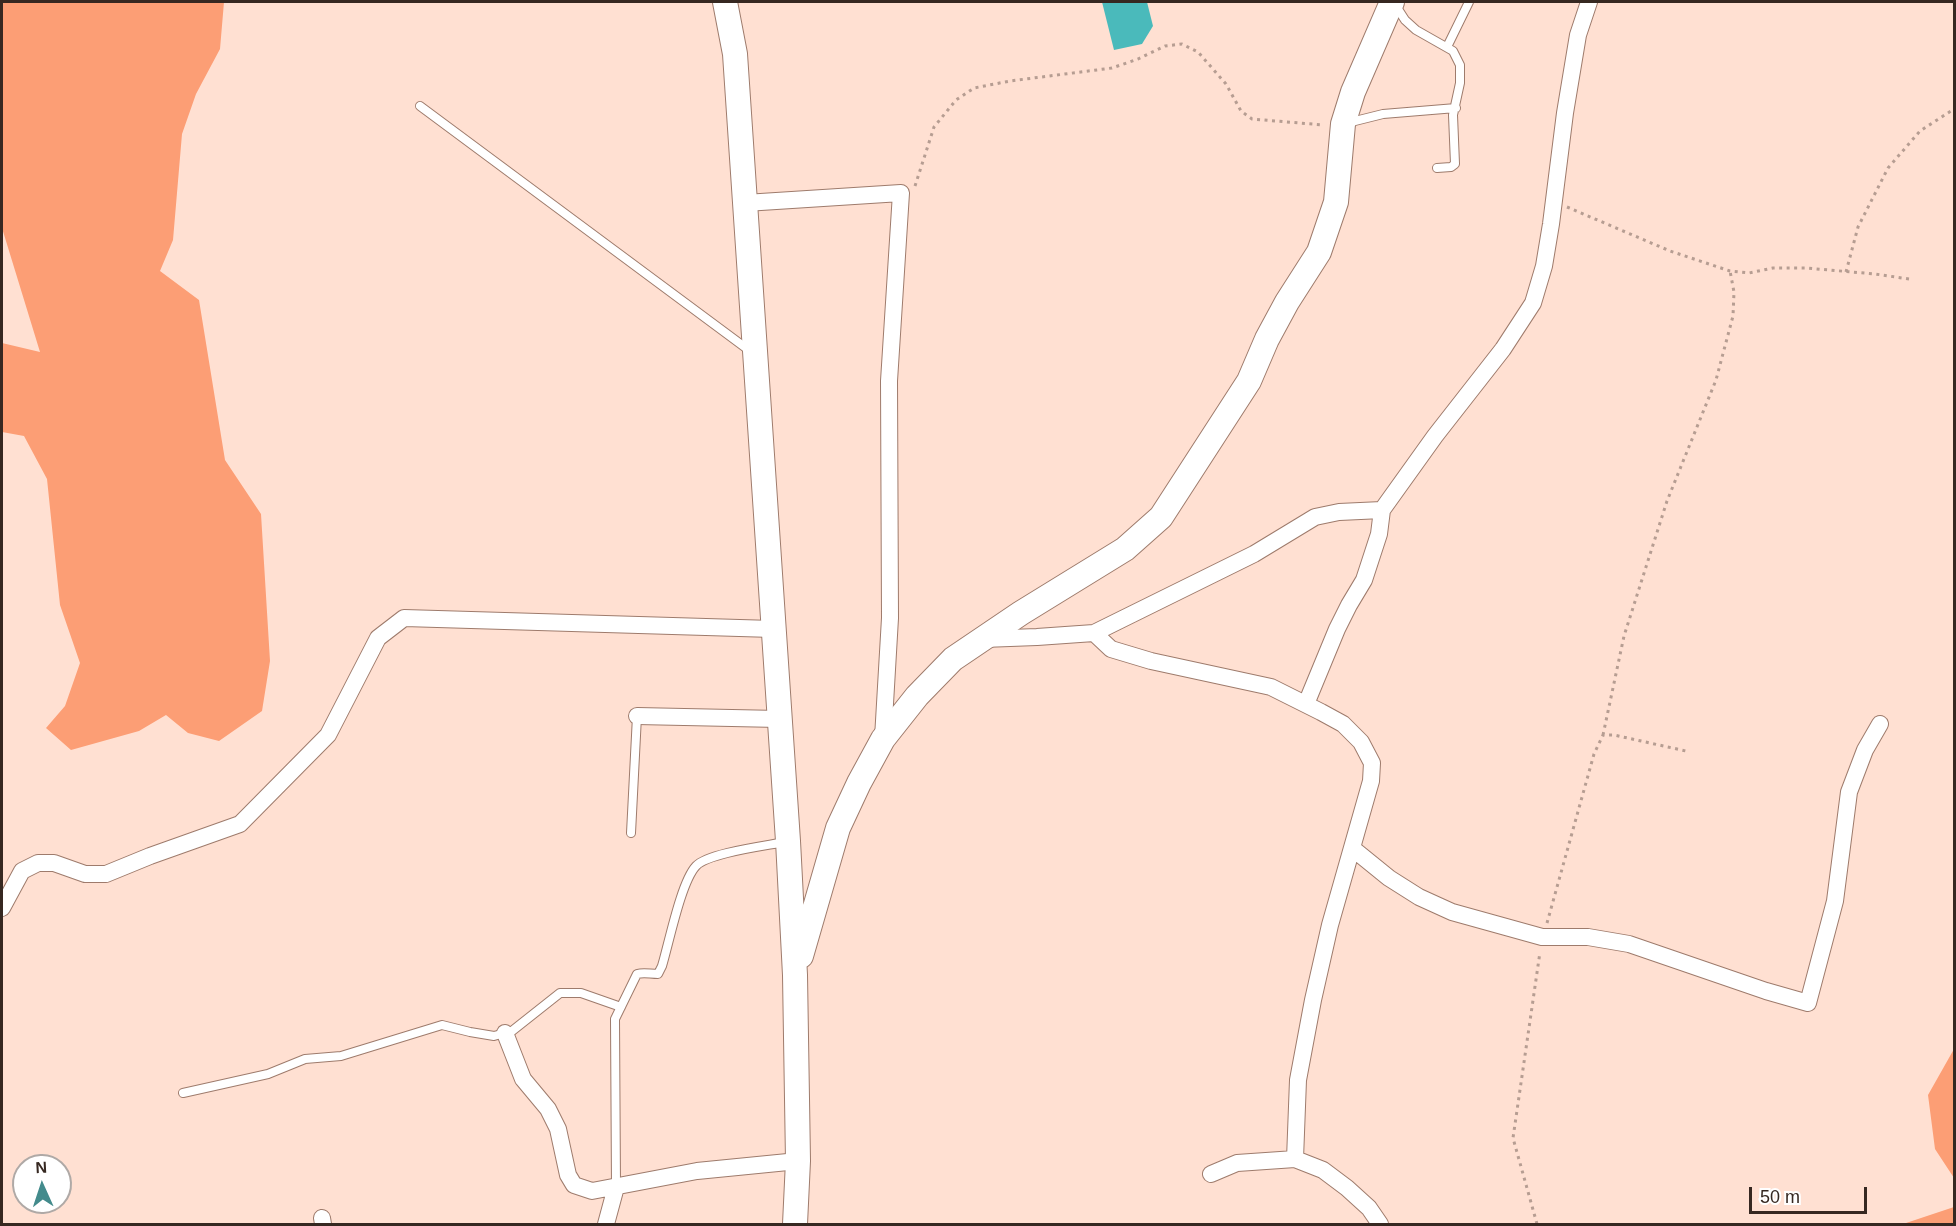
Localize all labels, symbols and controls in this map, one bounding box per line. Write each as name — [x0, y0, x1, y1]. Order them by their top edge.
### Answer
north arrow — [12, 1154, 72, 1214]
text: N — [35, 1159, 47, 1176]
scale bar — [1752, 1175, 1870, 1213]
text: 50 m — [1760, 1187, 1800, 1207]

